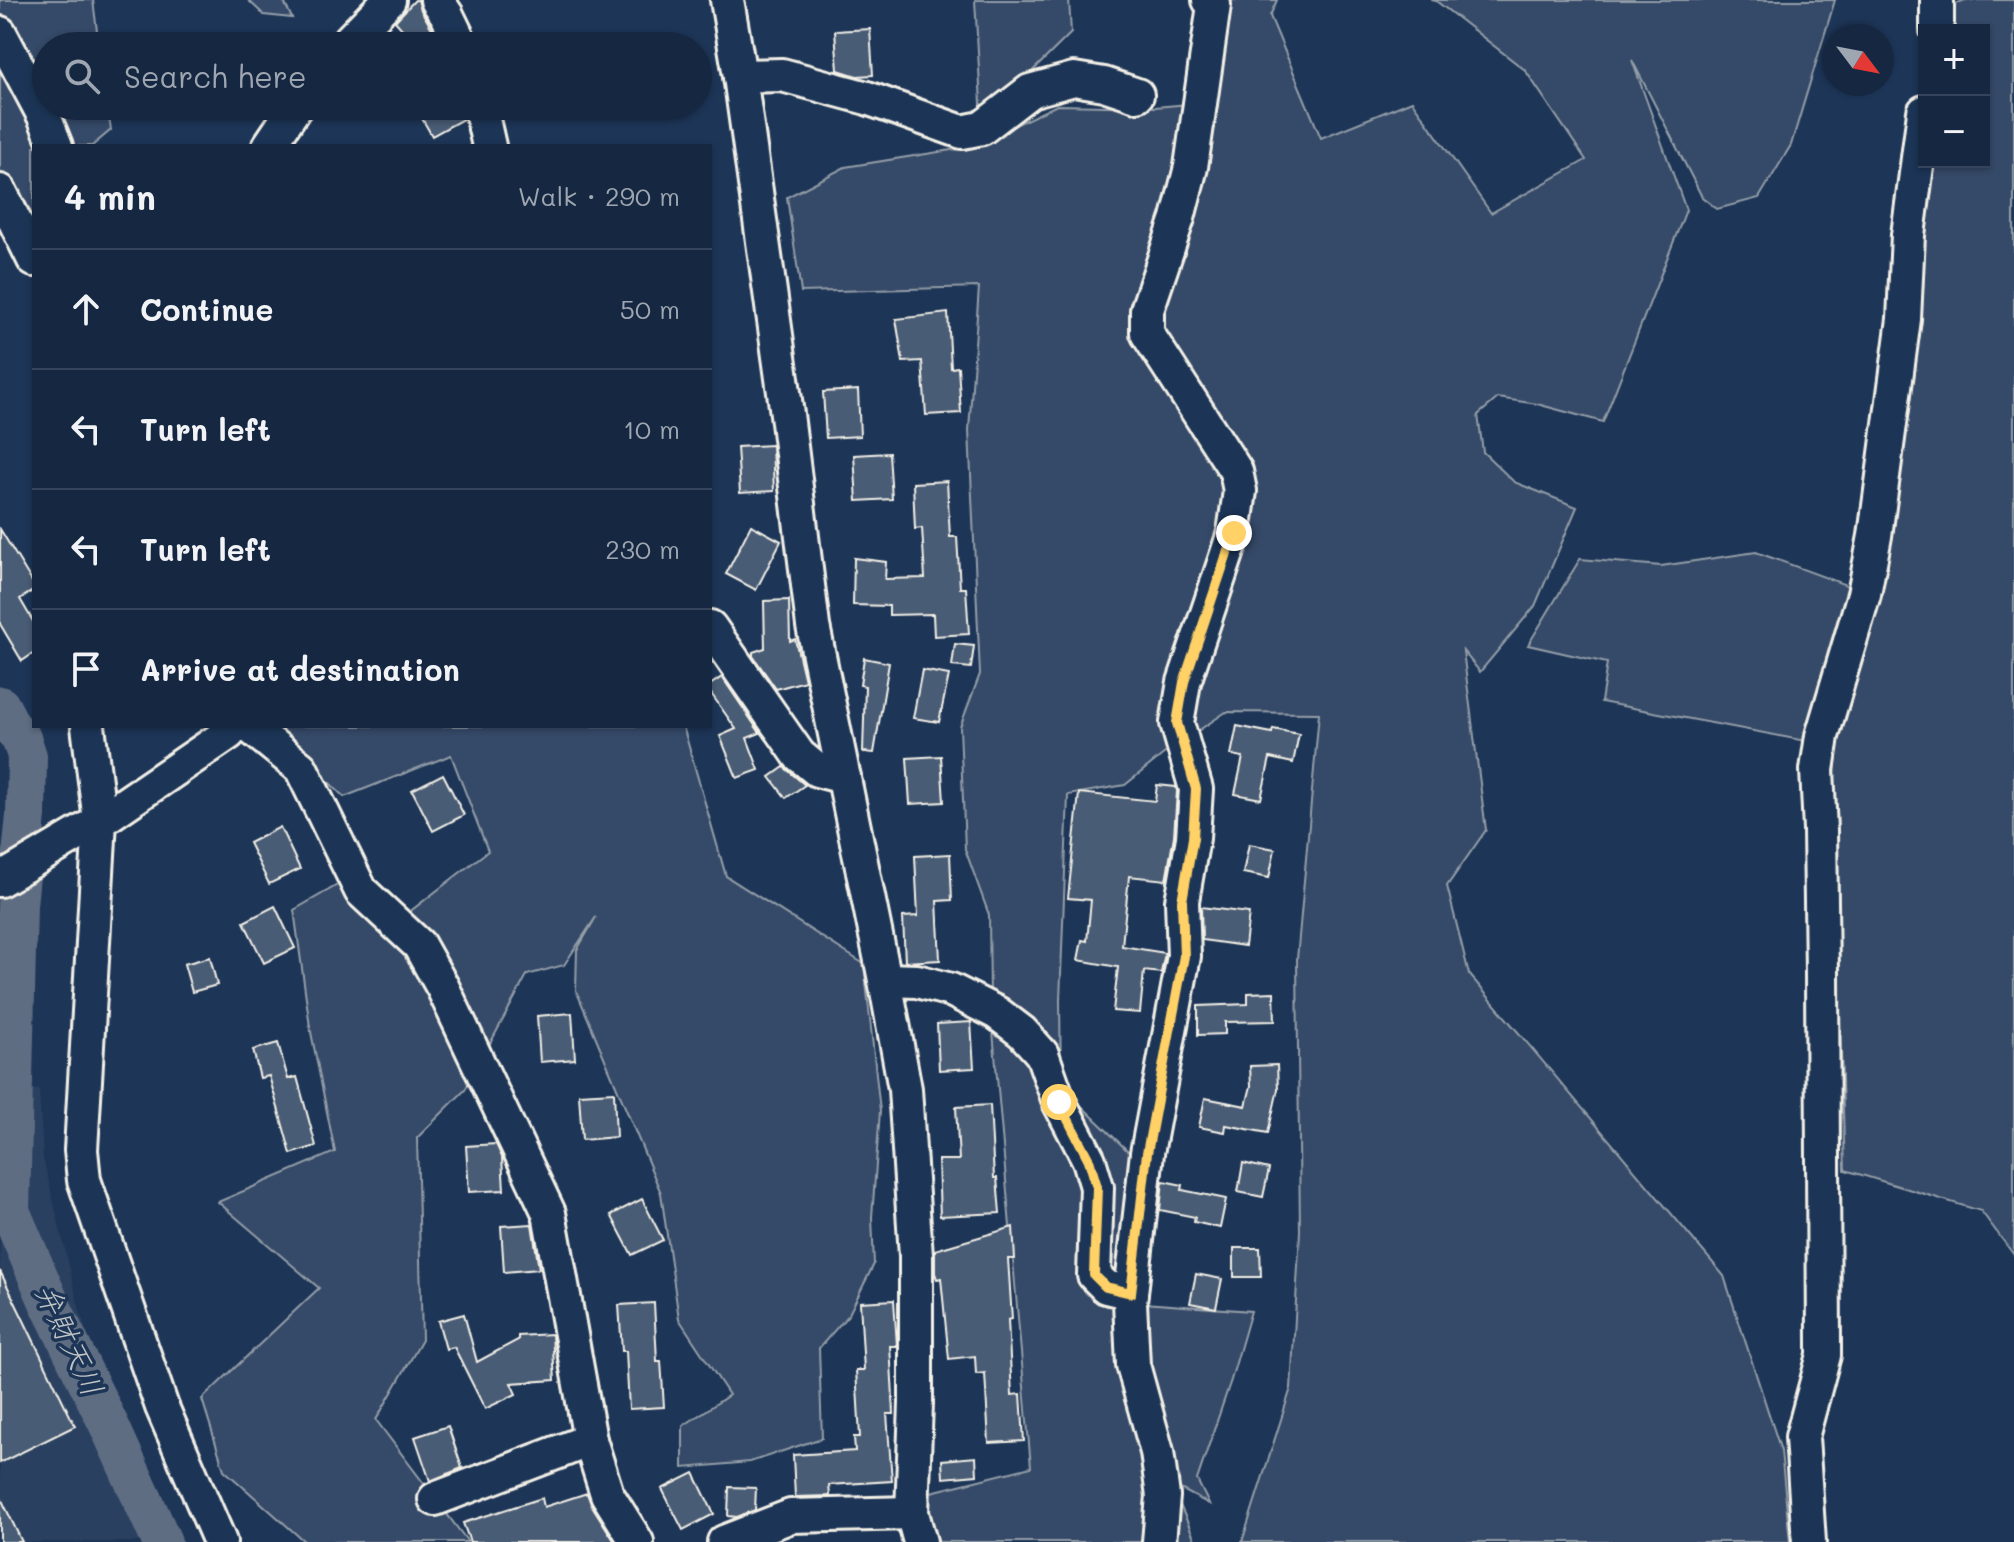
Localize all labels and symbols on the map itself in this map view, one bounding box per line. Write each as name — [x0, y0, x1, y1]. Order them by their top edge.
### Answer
north arrow — [1822, 24, 1894, 96]
route end — [1216, 515, 1252, 551]
route start — [1041, 1084, 1077, 1120]
water label: 弁財天川 — [27, 1276, 114, 1402]

